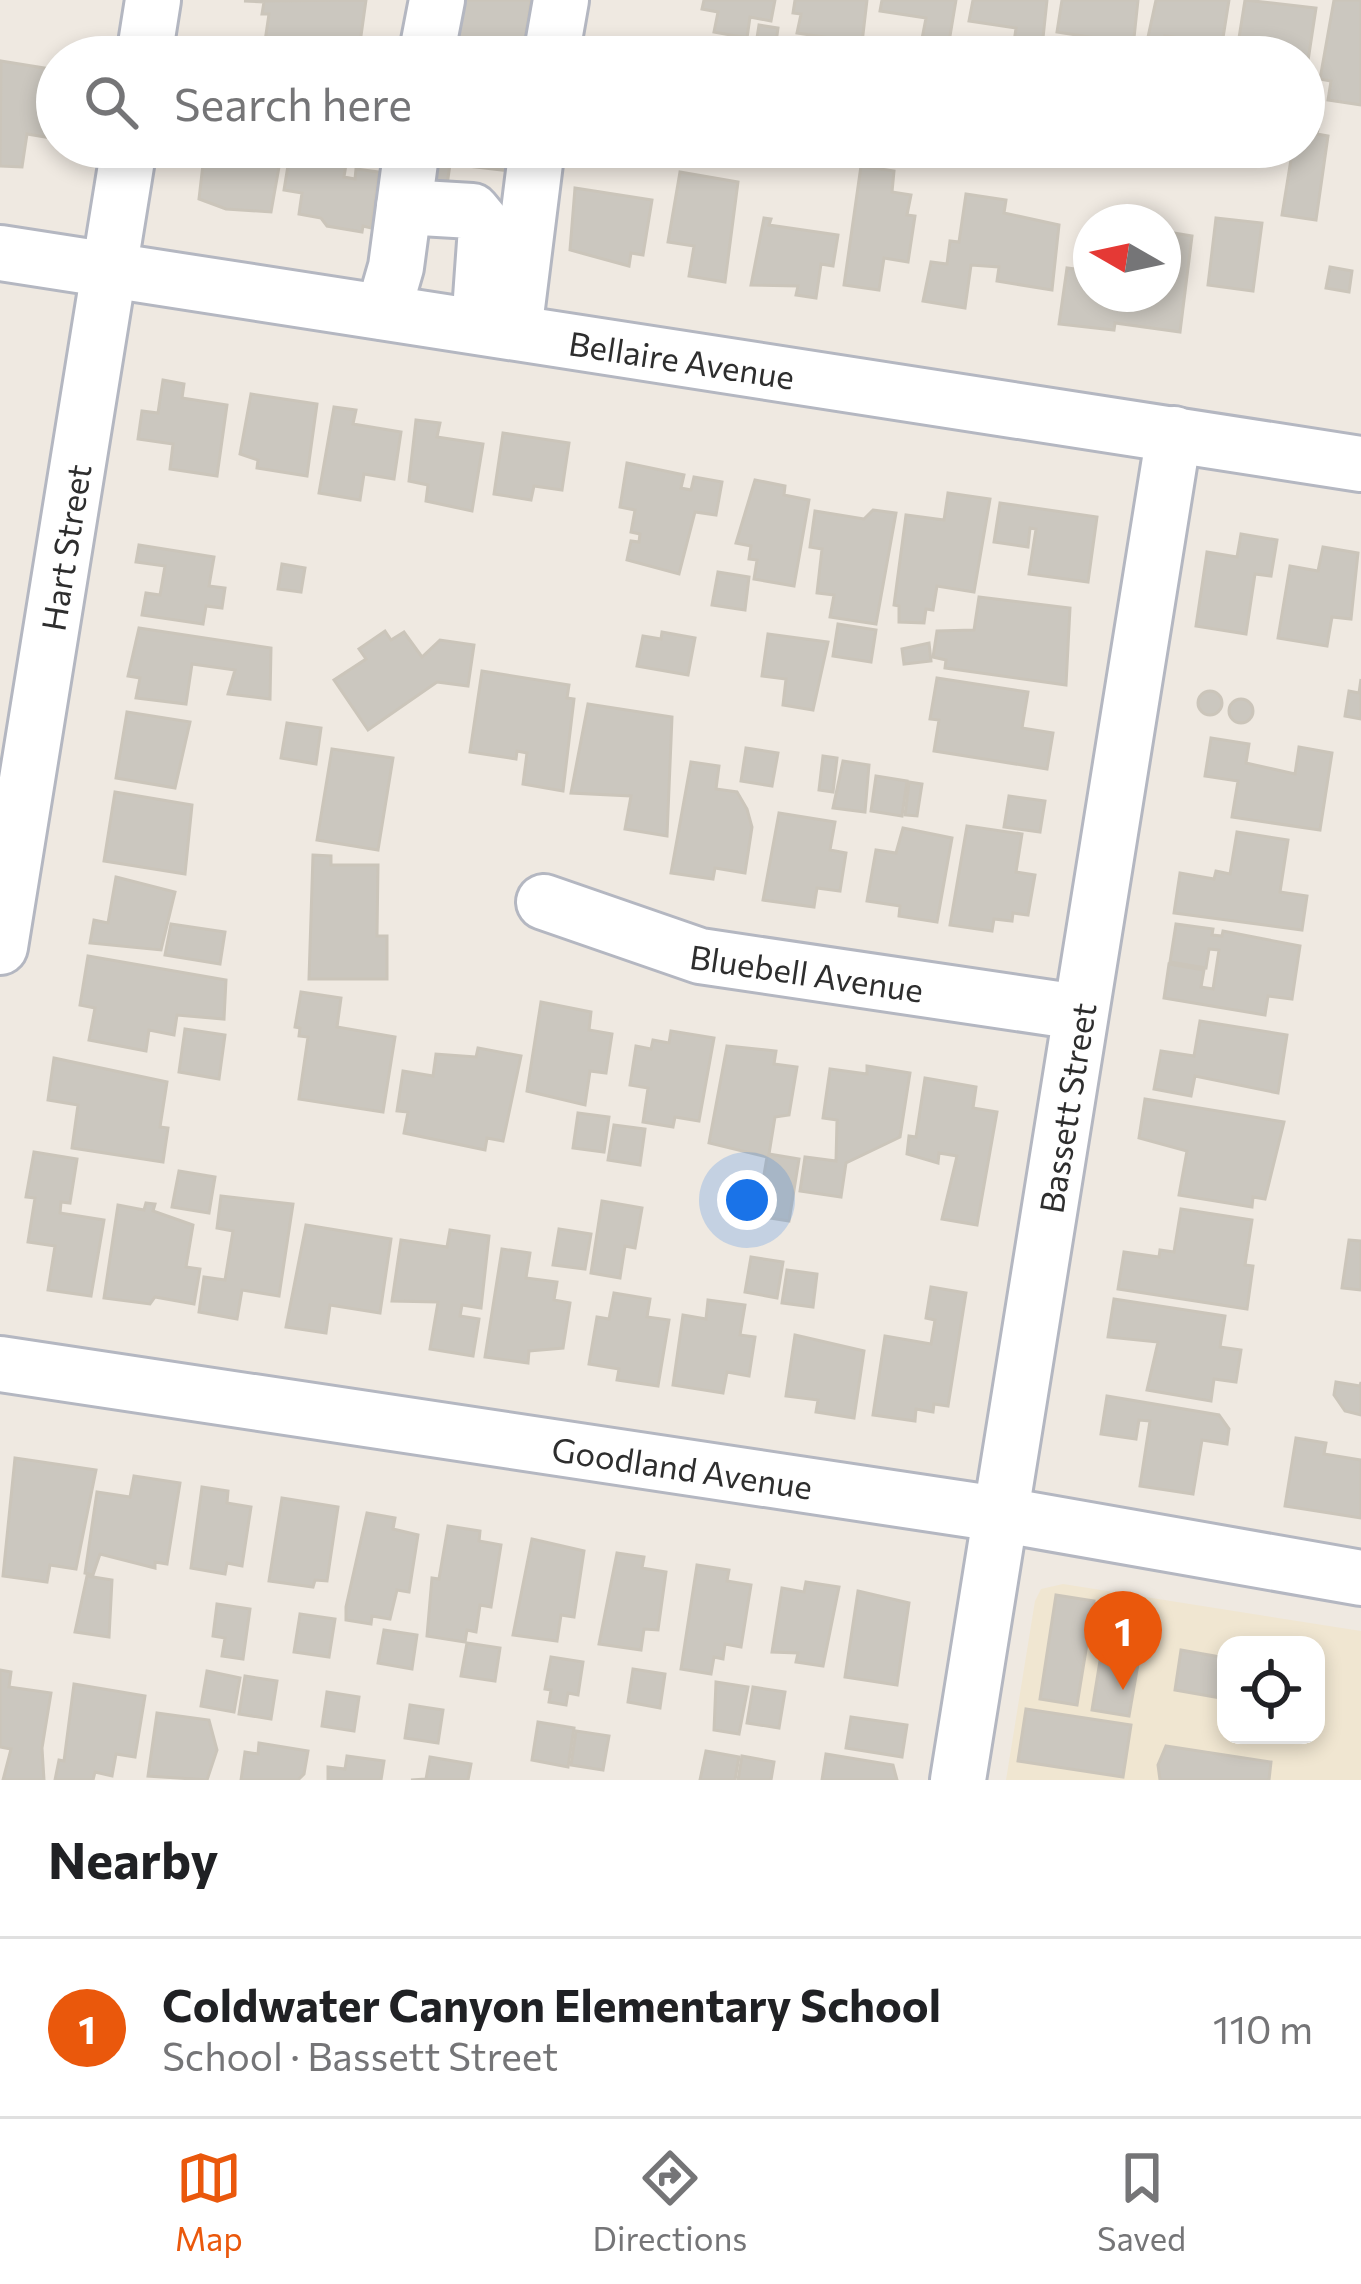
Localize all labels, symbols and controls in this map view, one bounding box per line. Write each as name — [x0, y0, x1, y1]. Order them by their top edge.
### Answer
search box — [36, 36, 1325, 168]
icon: search — [78, 69, 144, 135]
text: Search here — [174, 75, 412, 130]
north arrow — [1073, 204, 1181, 312]
street label: Bellaire Avenue — [566, 321, 798, 396]
street label: Hart Street — [31, 461, 98, 634]
street label: Bluebell Avenue — [687, 934, 926, 1009]
street label: Bassett Street — [1029, 999, 1103, 1216]
your location — [717, 1170, 777, 1230]
street label: Goodland Avenue — [549, 1427, 815, 1506]
pin: 1 — [1084, 1591, 1162, 1690]
map controls — [1217, 1636, 1325, 1744]
button: locate — [1217, 1636, 1325, 1744]
text: Nearby — [48, 1827, 218, 1890]
text: Coldwater Canyon Elementary School — [162, 1976, 941, 2031]
text: 1 — [78, 2004, 96, 2052]
text: 110 m — [1213, 2004, 1313, 2052]
text: School · Bassett Street — [162, 2031, 558, 2079]
tab: Map — [175, 2145, 243, 2258]
tab: Directions — [593, 2145, 747, 2258]
tab: Saved — [1097, 2145, 1186, 2258]

